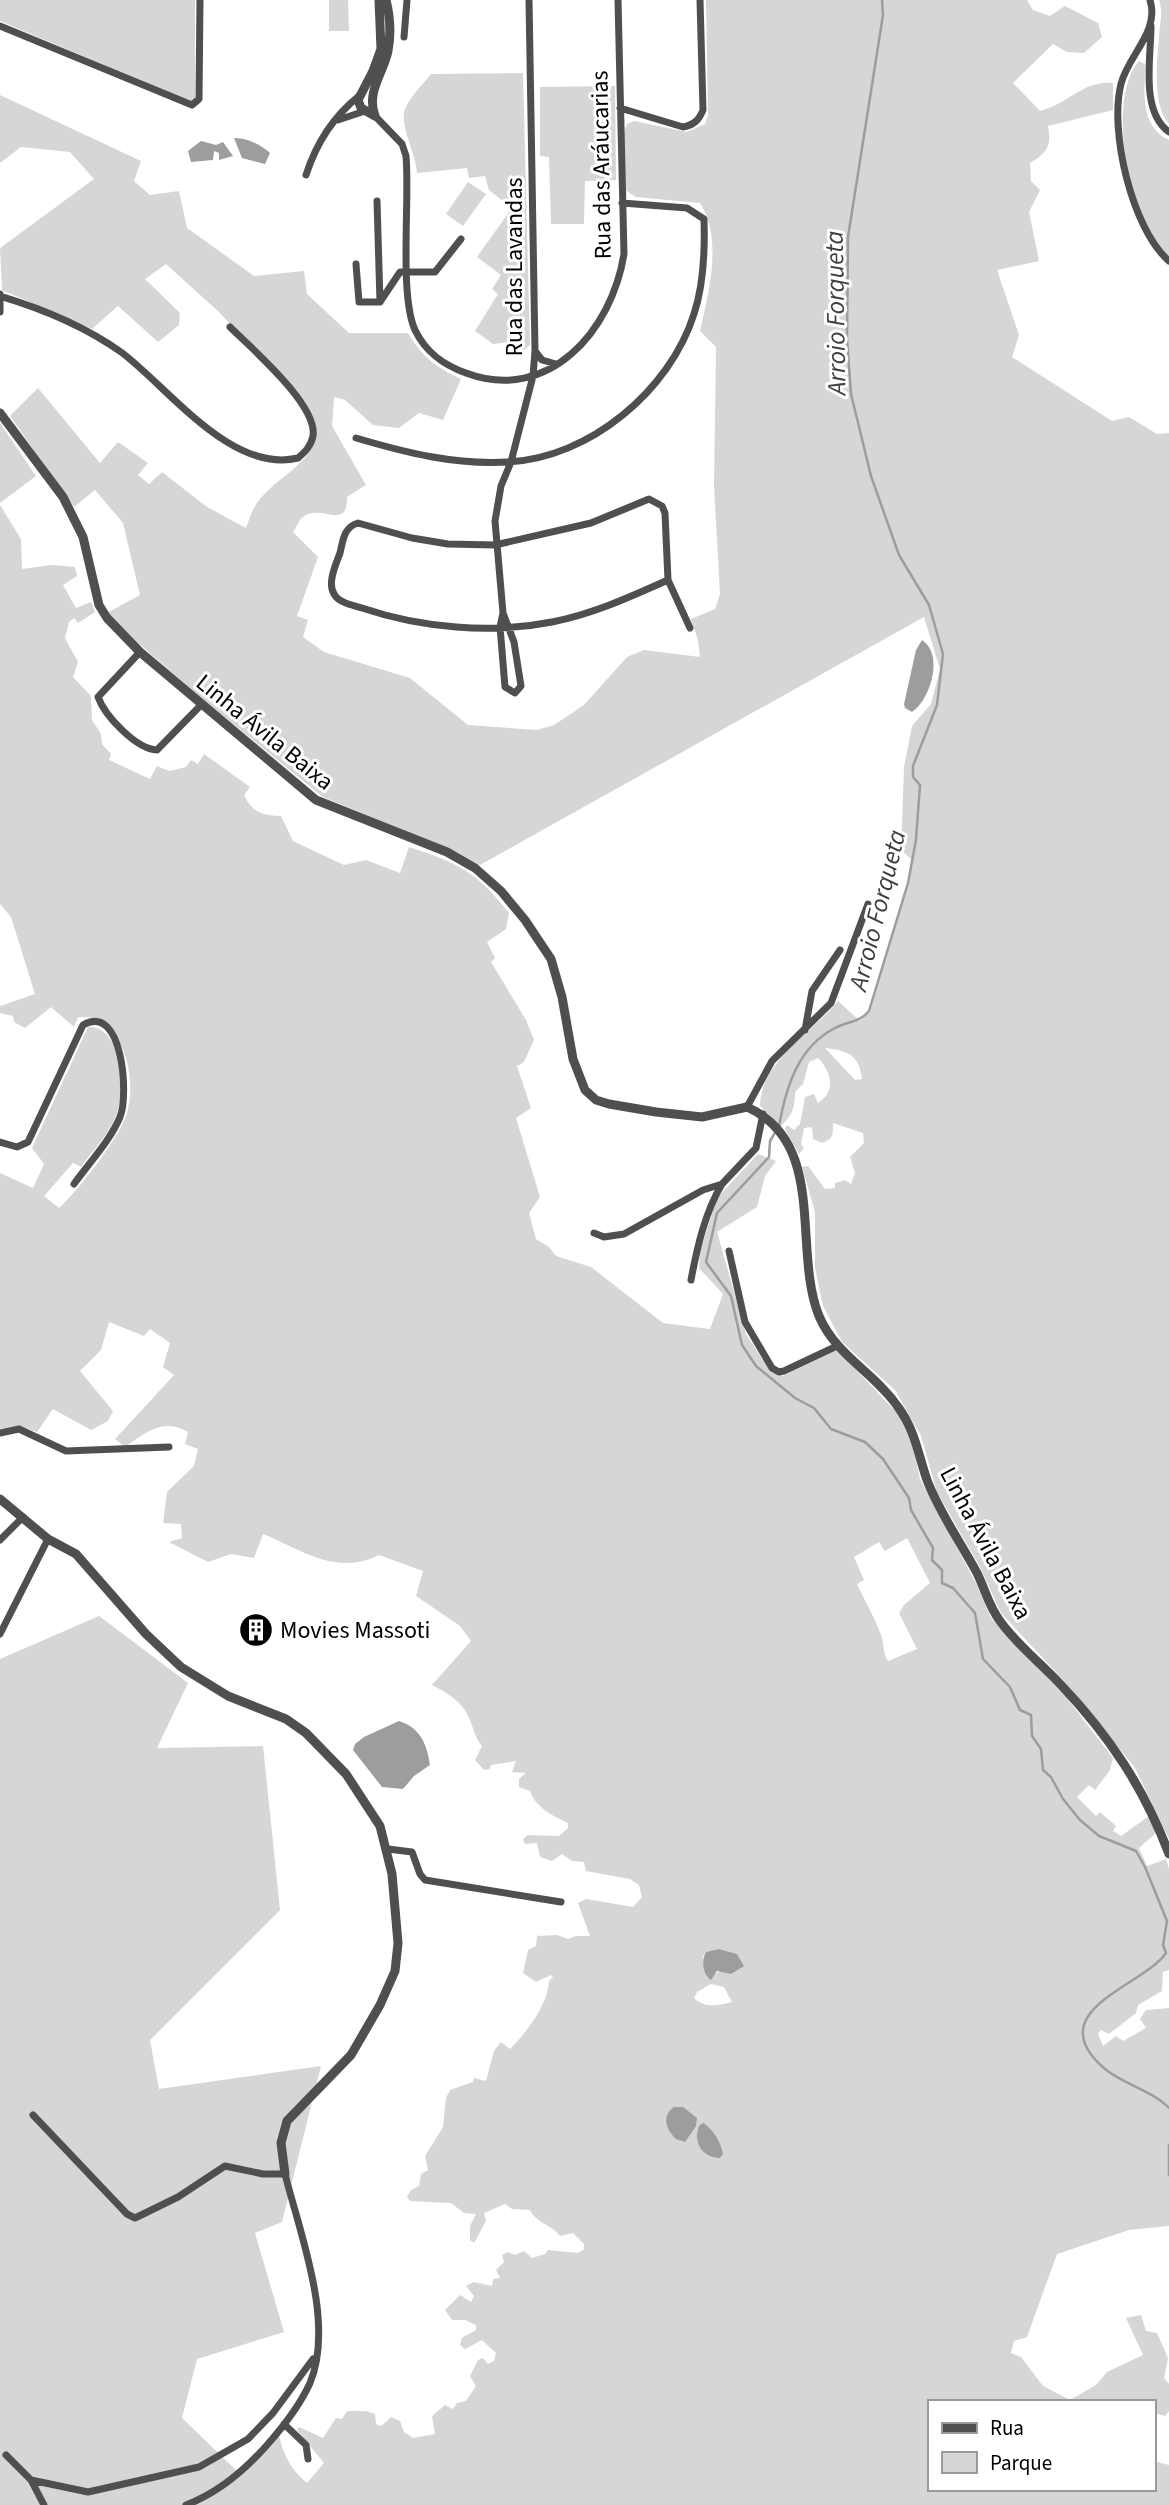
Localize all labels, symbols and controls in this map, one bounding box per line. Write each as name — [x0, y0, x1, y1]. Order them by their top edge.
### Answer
street label: Rua das Aráucarias — [582, 70, 621, 260]
street label: Rua das Lavandas — [497, 177, 532, 357]
water label: Arroio Forqueta — [816, 230, 855, 398]
street label: Linha Ávila Baixa — [188, 666, 341, 799]
water label: Arroio Forqueta — [839, 826, 915, 996]
street label: Linha Ávila Baixa — [931, 1461, 1041, 1626]
building icon: Movies Massoti — [237, 1611, 275, 1649]
place label: Movies Massoti — [280, 1613, 431, 1648]
legend — [928, 2400, 1155, 2491]
text: Rua — [990, 2413, 1024, 2443]
text: Parque — [990, 2448, 1052, 2478]

